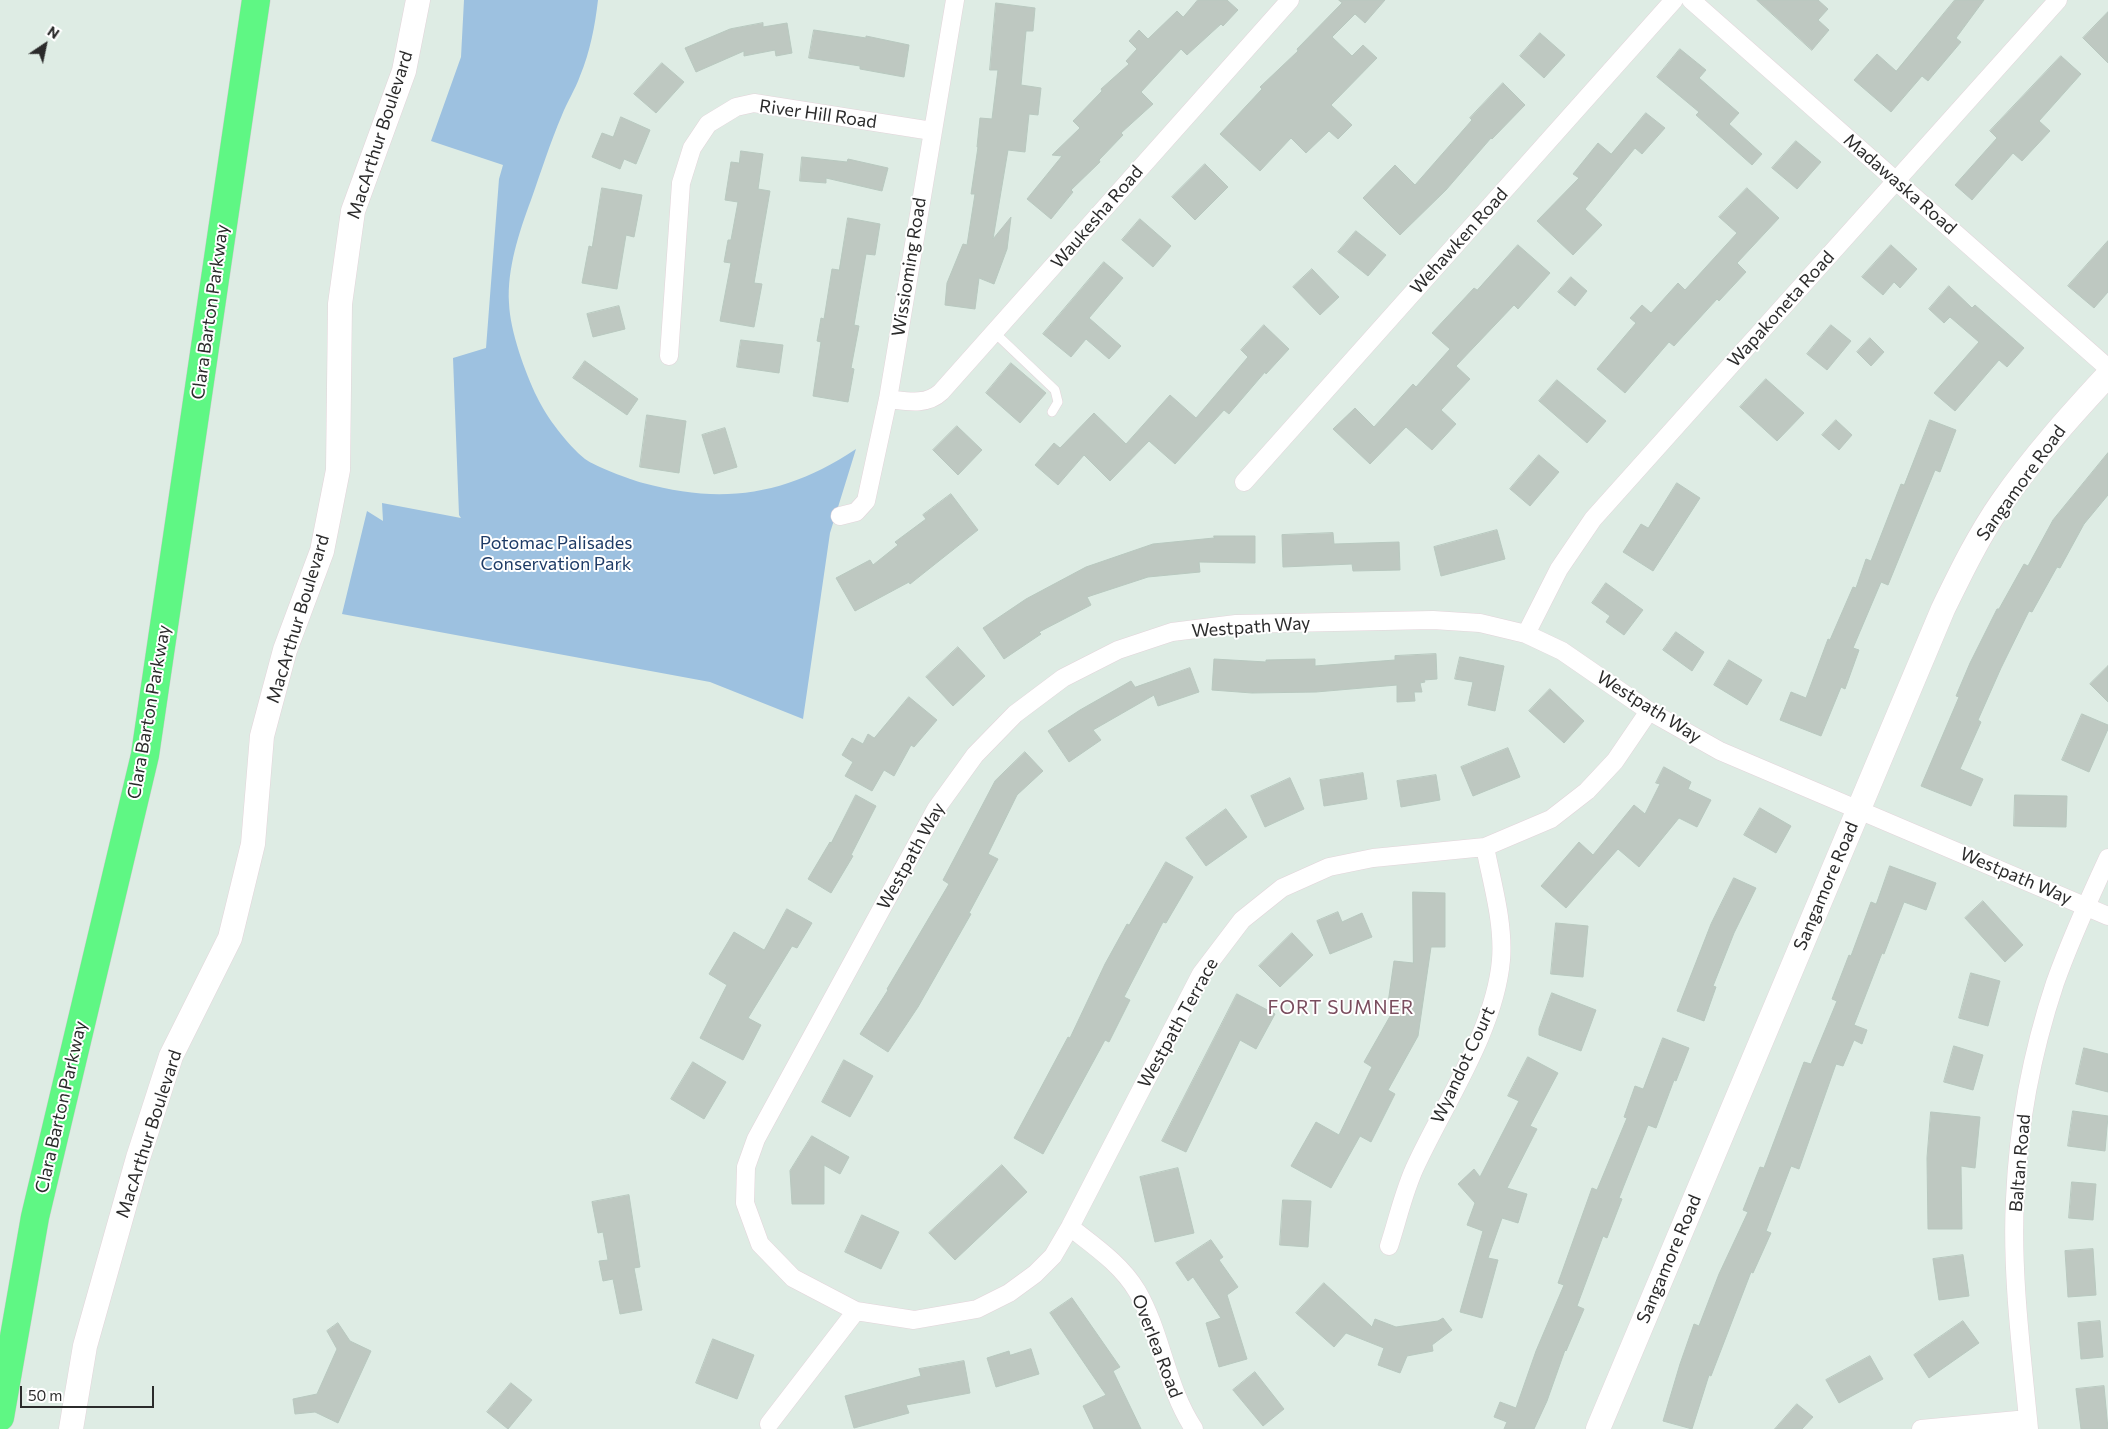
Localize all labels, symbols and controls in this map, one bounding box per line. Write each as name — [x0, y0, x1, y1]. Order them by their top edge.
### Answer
north arrow — [20, 20, 70, 70]
text: N — [45, 22, 63, 42]
street label: MacArthur Boulevard — [343, 48, 417, 222]
street label: River Hill Road — [758, 95, 878, 133]
street label: Madawaska Road — [1839, 129, 1961, 239]
street label: Waukesha Road — [1046, 161, 1148, 273]
street label: Wehawken Road — [1406, 184, 1512, 298]
street label: Wissioming Road — [887, 196, 931, 338]
street label: Clara Barton Parkway — [187, 223, 233, 401]
street label: Wapakoneta Road — [1723, 246, 1839, 372]
street label: Sangamore Road — [1972, 421, 2070, 545]
street label: MacArthur Boulevard — [262, 532, 334, 706]
park label: Potomac Palisades Conservation Park — [480, 532, 632, 574]
street label: Westpath Way — [1191, 612, 1311, 642]
street label: Clara Barton Parkway — [123, 623, 175, 801]
street label: Westpath Way — [1593, 666, 1705, 748]
street label: Westpath Way — [873, 799, 949, 913]
street label: Sangamore Road — [1789, 818, 1863, 954]
street label: Westpath Way — [1957, 843, 2075, 909]
street label: Westpath Terrace — [1133, 954, 1223, 1092]
district label: FORT SUMNER — [1266, 997, 1416, 1019]
street label: Wyandot Court — [1427, 1003, 1499, 1127]
street label: Clara Barton Parkway — [31, 1019, 91, 1195]
street label: MacArthur Boulevard — [112, 1047, 186, 1221]
street label: Baltan Road — [2005, 1113, 2035, 1213]
street label: Sangamore Road — [1632, 1191, 1706, 1327]
street label: Overlea Road — [1127, 1291, 1187, 1401]
scale bar — [22, 1376, 156, 1408]
text: 50 m — [28, 1386, 62, 1404]

